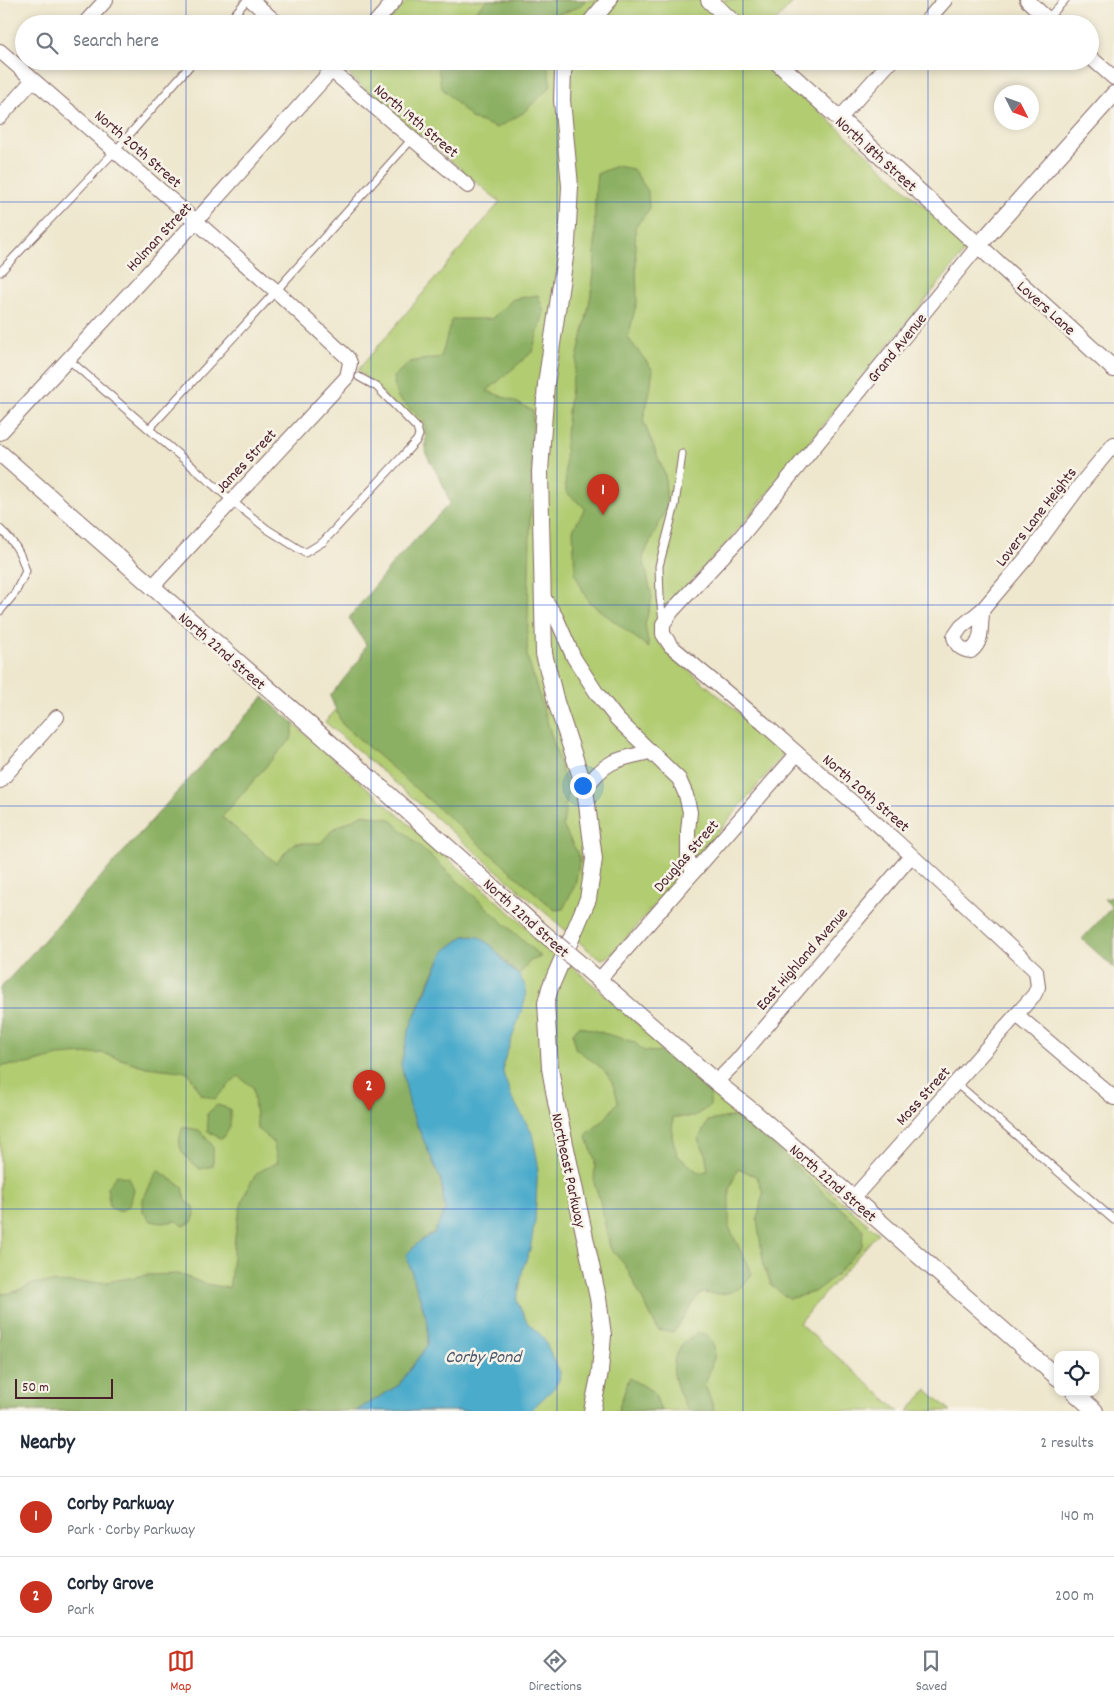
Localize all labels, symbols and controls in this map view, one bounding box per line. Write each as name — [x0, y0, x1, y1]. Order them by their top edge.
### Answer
search box — [15, 15, 1099, 70]
icon: search — [33, 29, 61, 57]
text: Search here — [73, 29, 159, 56]
street label: North 19th Street — [368, 80, 463, 164]
north arrow — [994, 85, 1039, 130]
street label: North 20th Street — [89, 105, 186, 194]
street label: North 18th Street — [829, 112, 922, 198]
street label: Holman Street — [122, 198, 198, 278]
street label: Lovers Lane — [1011, 276, 1080, 342]
street label: Grand Avenue — [863, 309, 933, 388]
street label: James Street — [211, 424, 283, 499]
street label: Lovers Lane Heights — [991, 463, 1083, 572]
pin: 1 — [587, 474, 619, 515]
street label: North 22nd Street — [173, 607, 270, 696]
street label: North 20th Street — [817, 749, 914, 838]
your location — [570, 773, 596, 799]
street label: Douglas Street — [649, 815, 725, 898]
street label: North 22nd Street — [477, 874, 574, 964]
street label: East Highland Avenue — [752, 903, 854, 1016]
street label: Moss Street — [891, 1062, 957, 1131]
pin: 2 — [353, 1070, 385, 1111]
street label: Northeast Parkway — [544, 1111, 591, 1230]
street label: North 22nd Street — [784, 1139, 881, 1228]
water label: Corby Pond — [445, 1346, 523, 1371]
map controls — [1054, 1351, 1099, 1396]
button: locate — [1054, 1351, 1099, 1396]
scale bar — [15, 1376, 112, 1399]
text: 50 m — [22, 1378, 49, 1398]
text: Nearby — [20, 1429, 75, 1459]
text: 2 results — [1040, 1432, 1094, 1455]
text: Corby Parkway — [67, 1492, 173, 1519]
text: 1 — [34, 1505, 38, 1528]
text: 140 m — [1060, 1505, 1094, 1528]
text: Park · Corby Parkway — [67, 1519, 195, 1542]
text: Corby Grove — [67, 1572, 154, 1599]
text: 2 — [33, 1585, 40, 1608]
text: 200 m — [1055, 1585, 1094, 1608]
text: Park — [67, 1599, 94, 1622]
tab: Map — [167, 1647, 195, 1697]
tab: Directions — [529, 1647, 582, 1697]
tab: Saved — [916, 1647, 947, 1697]

